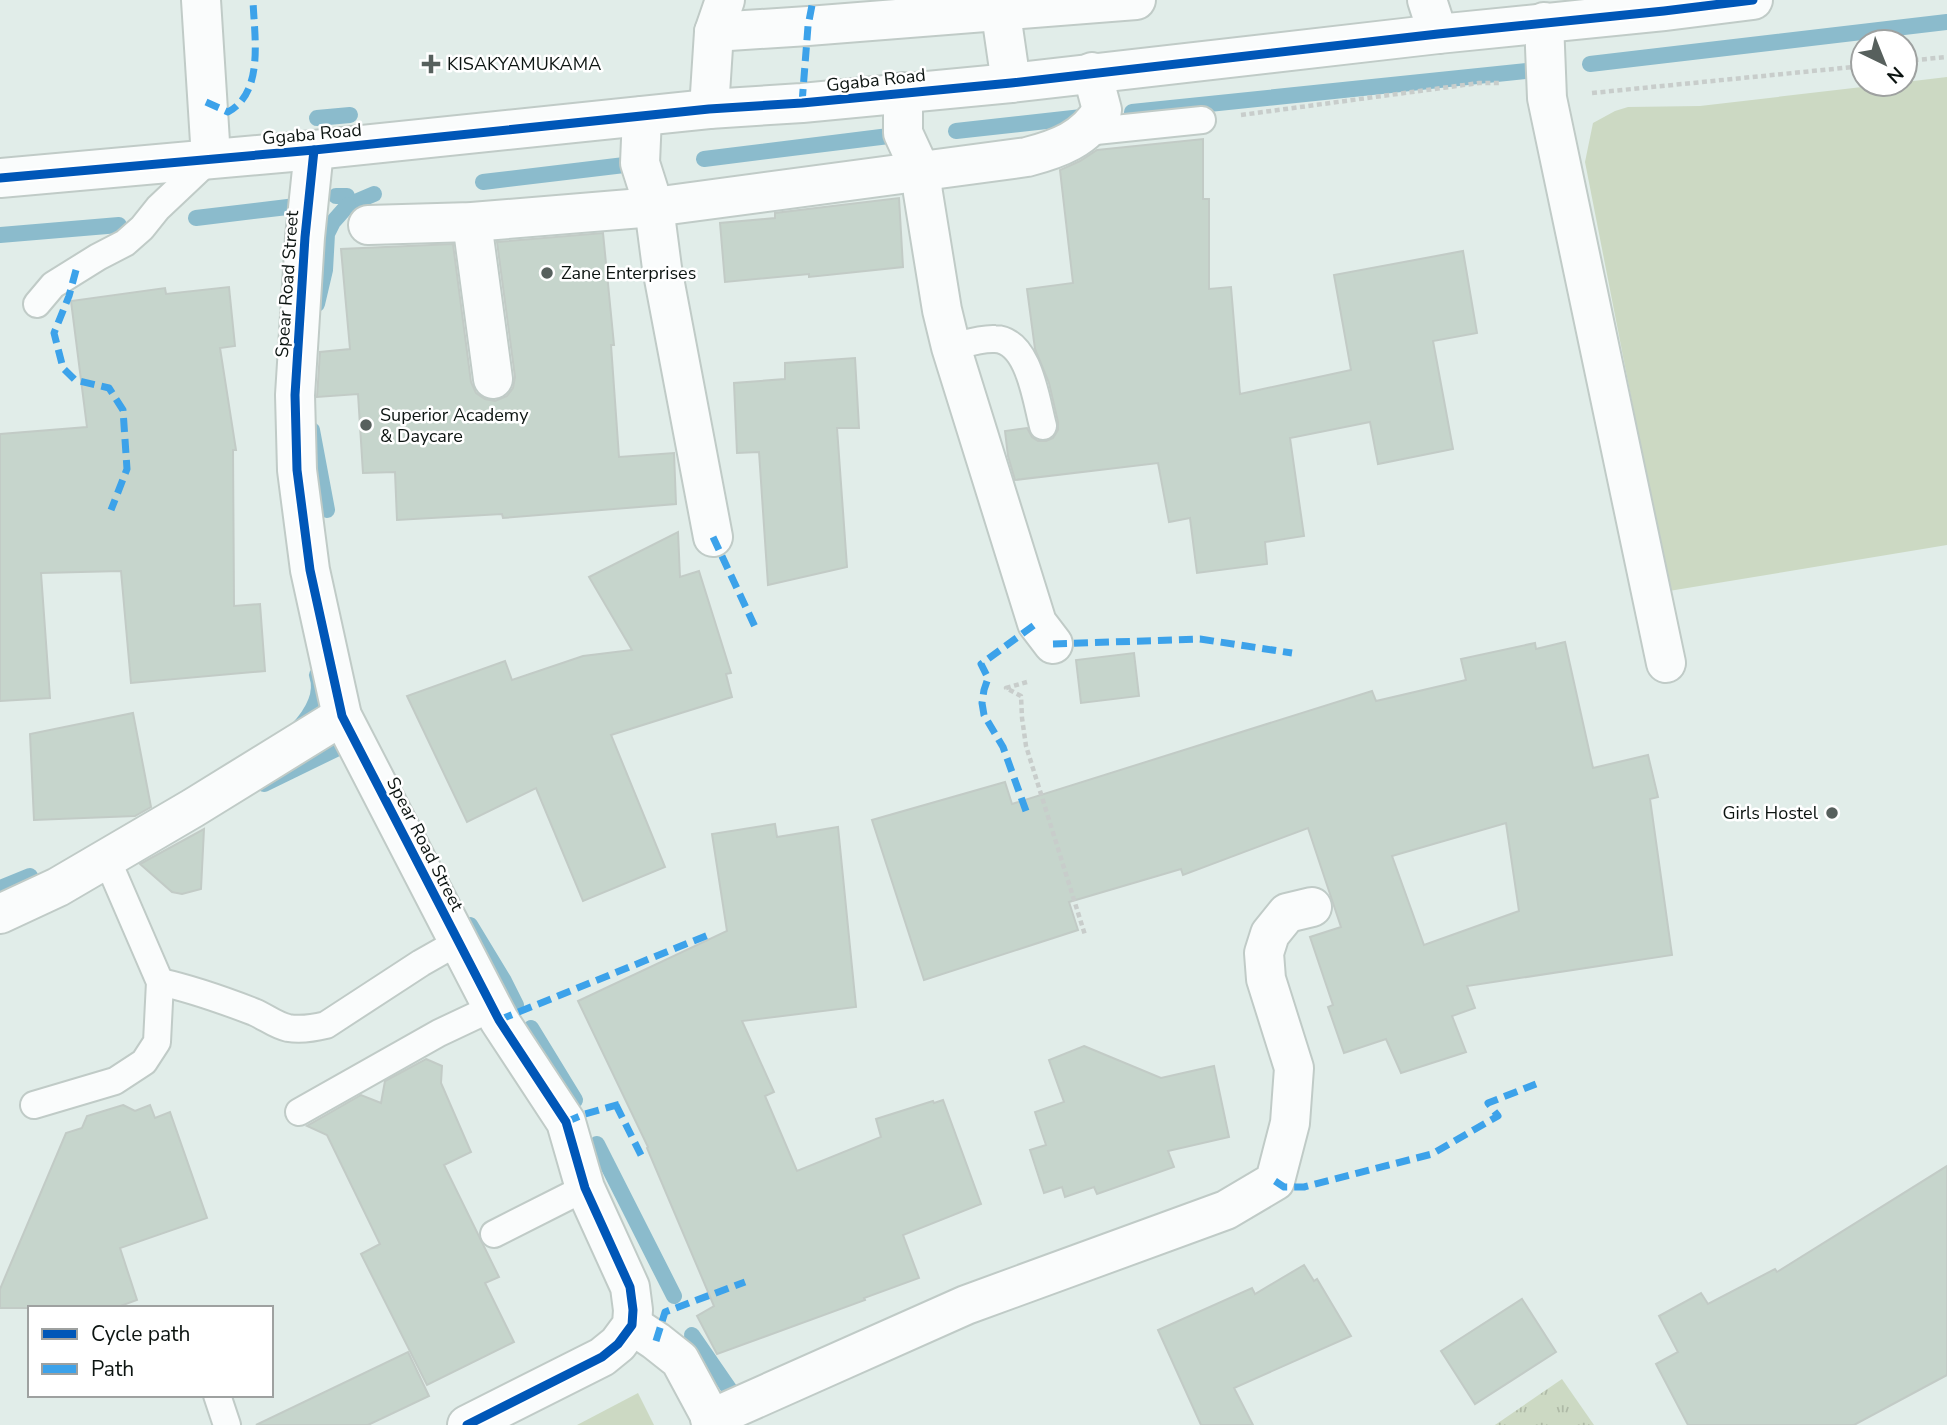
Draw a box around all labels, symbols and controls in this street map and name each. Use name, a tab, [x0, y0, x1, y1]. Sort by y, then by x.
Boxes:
north arrow	[1849, 28, 1919, 98]
place label: KISAKYAMUKAMA	[447, 52, 601, 76]
marker: KISAKYAMUKAMA	[421, 54, 441, 74]
text: N	[1881, 60, 1909, 89]
street label: Ggaba Road	[825, 63, 927, 97]
street label: Ggaba Road	[261, 118, 363, 150]
street label: Spear Road Street	[270, 209, 304, 358]
place label: Zane Enterprises	[561, 261, 696, 285]
marker: Zane Enterprises	[539, 265, 555, 281]
place label: Superior Academy & Daycare	[380, 403, 529, 448]
marker: Superior Academy & Daycare	[358, 417, 374, 433]
street label: Spear Road Street	[381, 773, 469, 916]
place label: Girls Hostel	[1722, 801, 1819, 825]
marker: Girls Hostel	[1824, 805, 1840, 821]
legend	[28, 1306, 273, 1397]
text: Cycle path	[91, 1320, 190, 1348]
text: Path	[91, 1355, 134, 1383]

